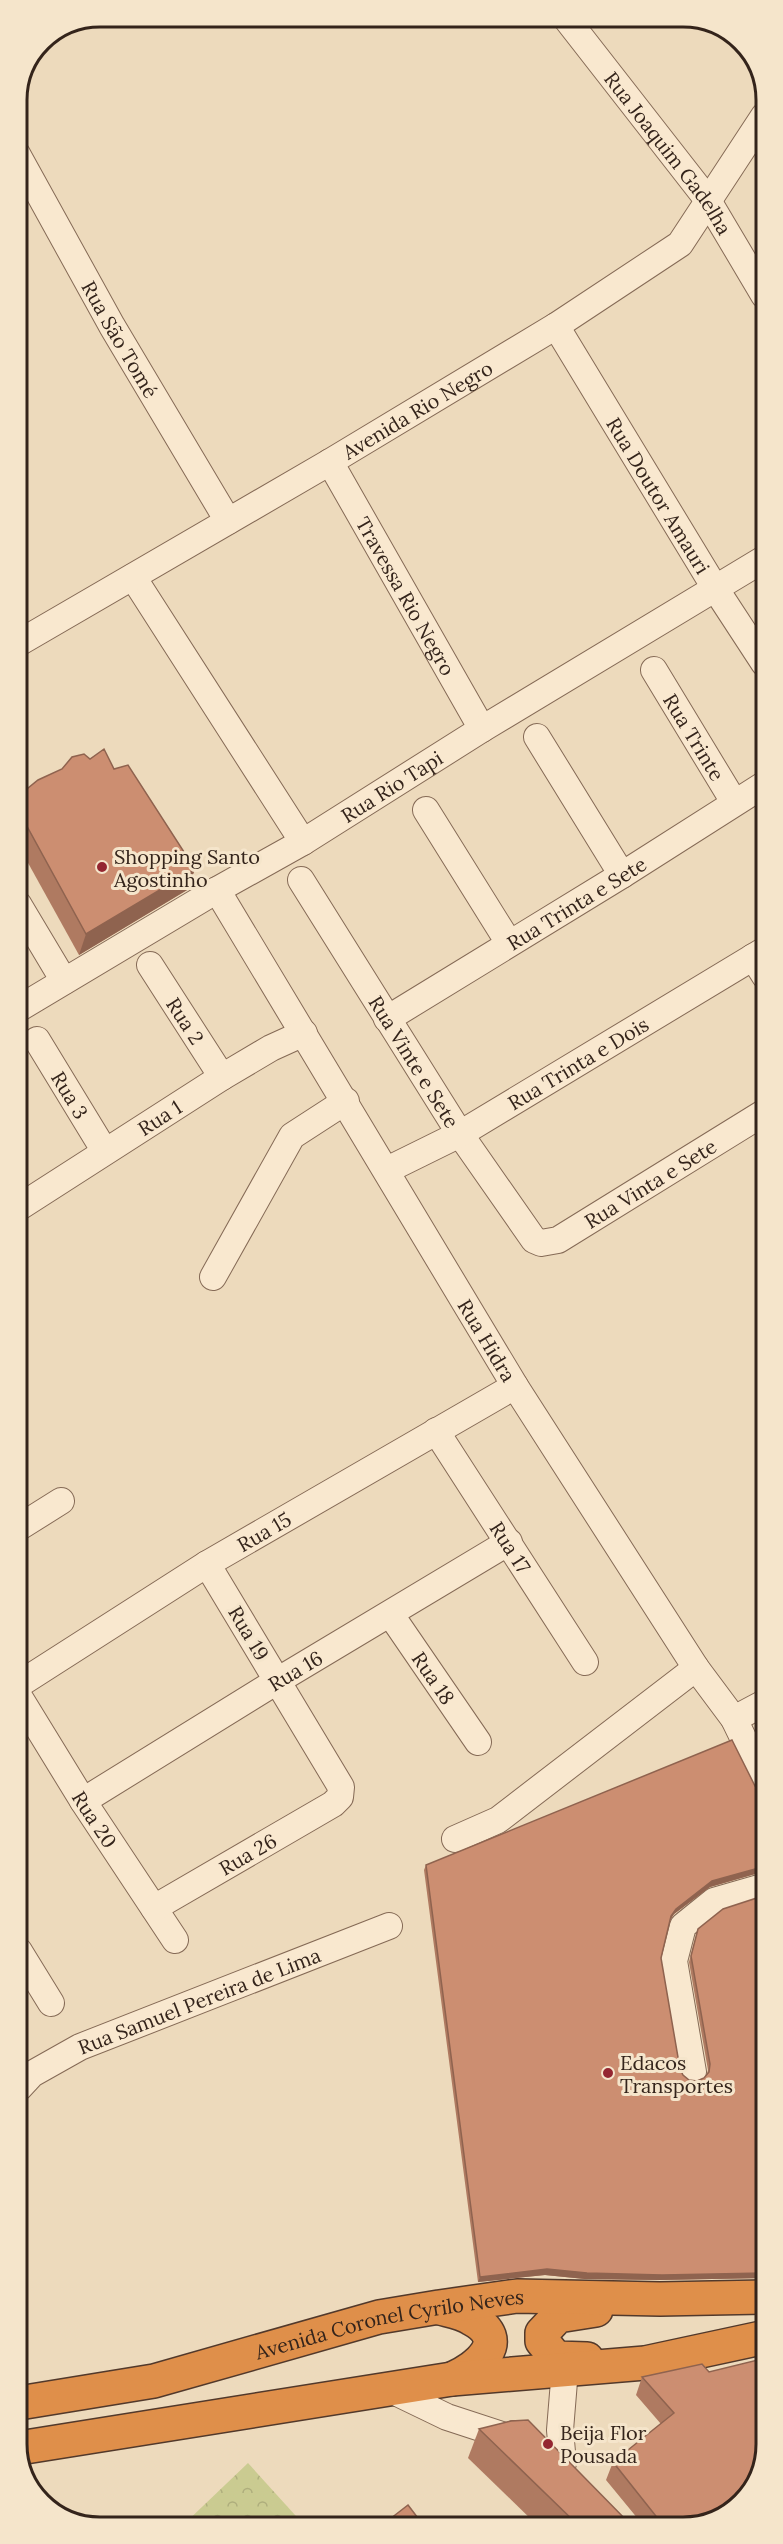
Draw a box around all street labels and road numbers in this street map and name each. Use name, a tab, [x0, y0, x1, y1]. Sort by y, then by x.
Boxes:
street label: Rua Joaquim Gadelha	[600, 66, 738, 239]
street label: Rua São Tomé	[77, 276, 164, 402]
street label: Avenida Rio Negro	[337, 355, 497, 465]
street label: Rua Doutor Amauri	[602, 412, 716, 578]
street label: Travessa Rio Negro	[351, 512, 461, 680]
street label: Rua Trinte	[658, 689, 730, 785]
street label: Rua Rio Tapi	[336, 745, 447, 828]
street label: Rua Trinta e Sete	[502, 850, 651, 955]
street label: Rua Vinte e Sete	[364, 991, 465, 1132]
street label: Rua 2	[161, 992, 210, 1049]
street label: Rua Trinta e Dois	[503, 1011, 653, 1115]
street label: Rua 3	[46, 1066, 94, 1123]
street label: Rua 1	[133, 1094, 186, 1141]
street label: Rua Vinta e Sete	[579, 1133, 721, 1233]
street label: Rua Hidra	[453, 1294, 522, 1386]
street label: Rua 15	[232, 1506, 295, 1557]
street label: Rua 17	[485, 1516, 537, 1578]
street label: Rua 19	[223, 1601, 275, 1665]
street label: Rua 16	[263, 1644, 327, 1696]
street label: Rua 18	[407, 1646, 461, 1709]
street label: Rua 20	[67, 1786, 123, 1852]
street label: Rua 26	[214, 1827, 281, 1880]
street label: Rua Samuel Pereira de Lima	[74, 1942, 324, 2059]
street label: Avenida Coronel Cyrilo Neves	[251, 2283, 525, 2364]

